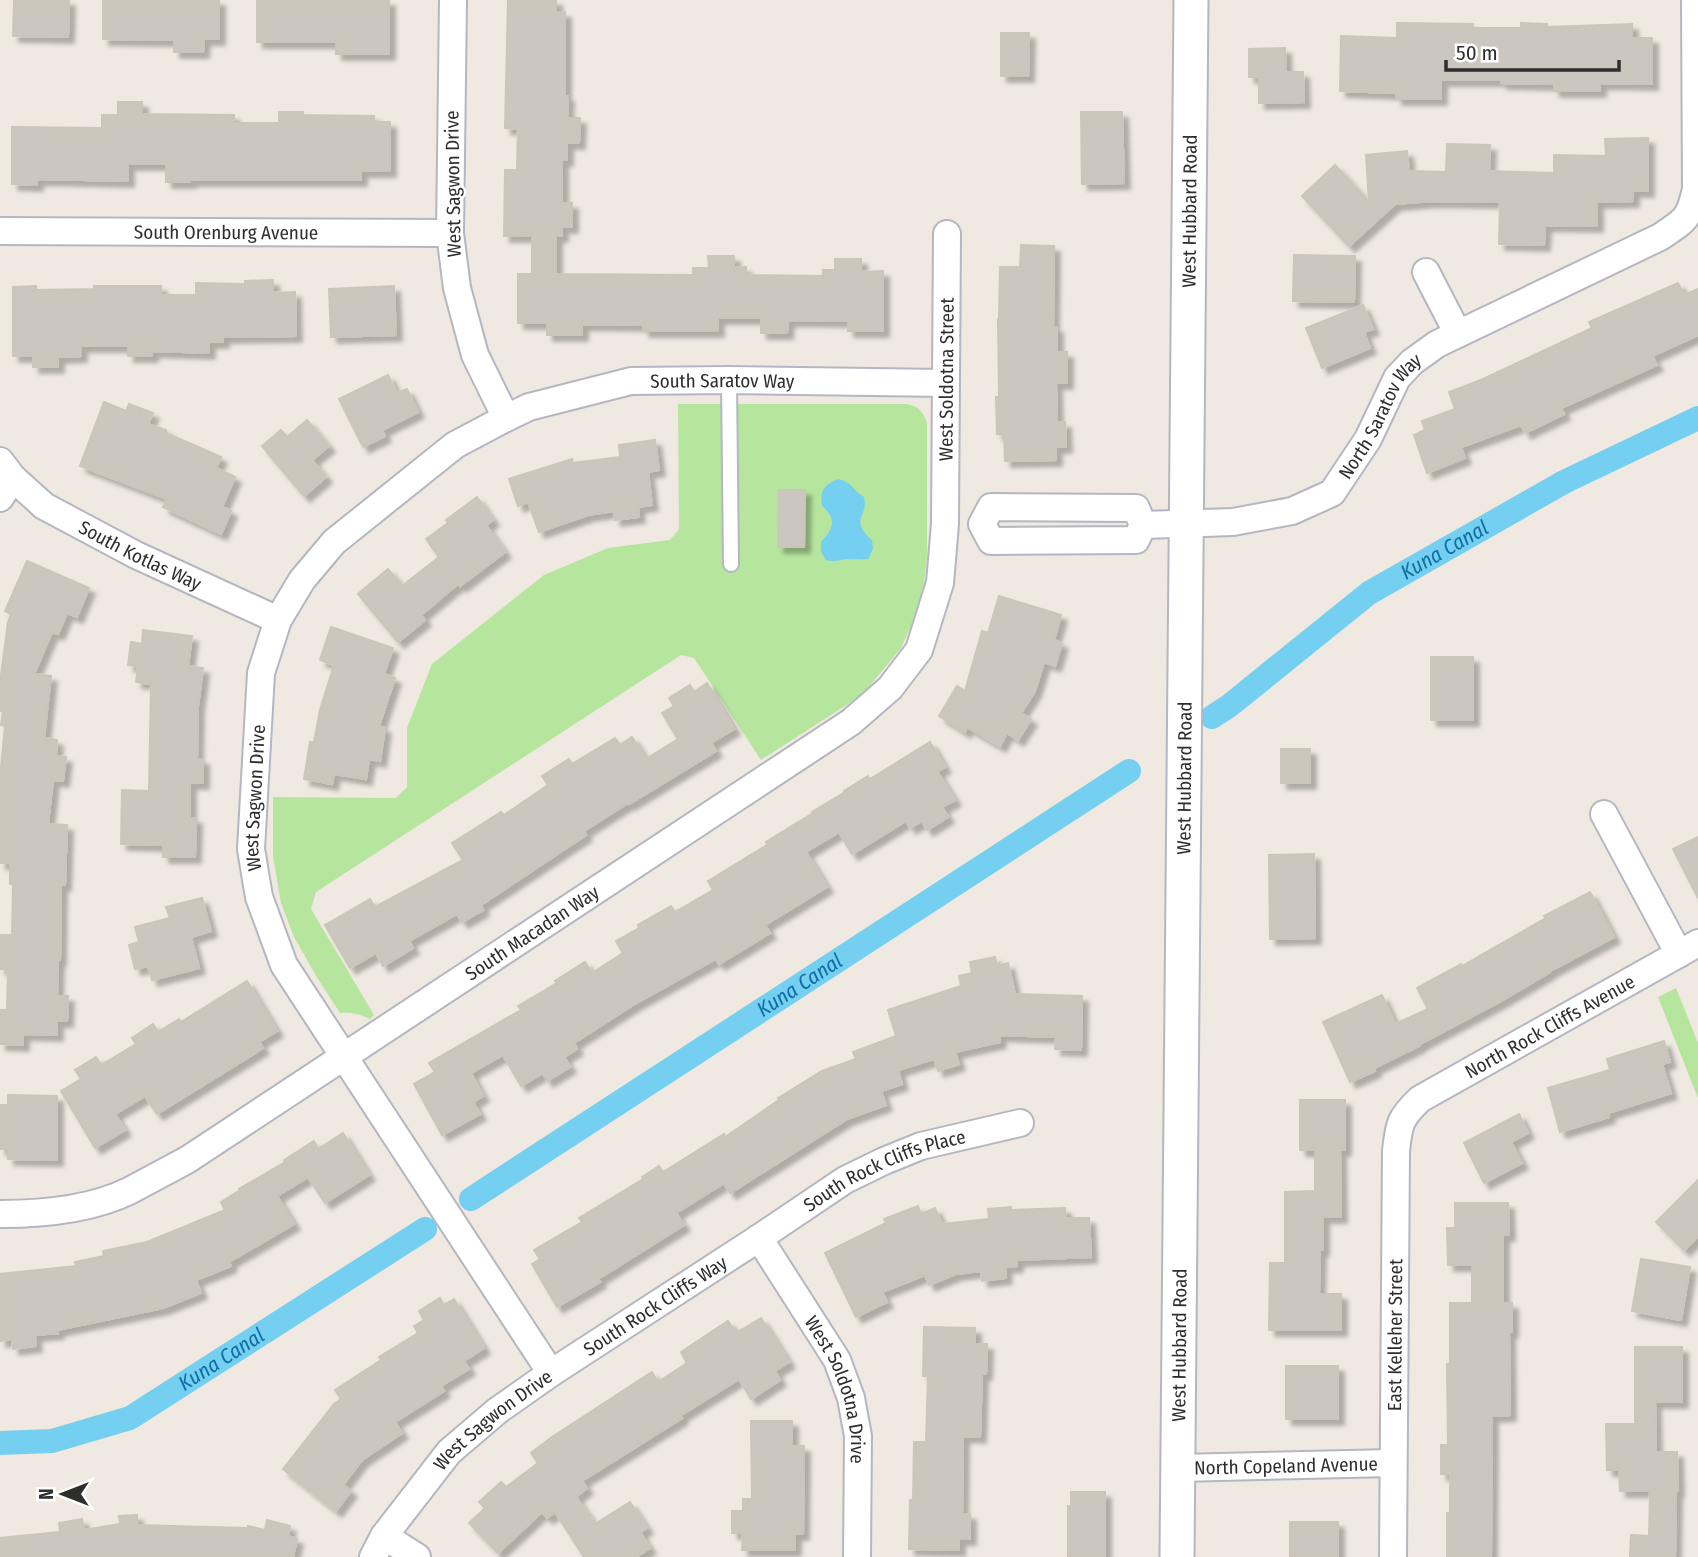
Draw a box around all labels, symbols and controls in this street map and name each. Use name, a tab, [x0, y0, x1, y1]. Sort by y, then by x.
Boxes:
scale bar	[1446, 28, 1619, 72]
text: 50 m	[1456, 40, 1498, 66]
street label: West Sagwon Drive	[440, 110, 466, 258]
street label: West Hubbard Road	[1177, 134, 1201, 288]
street label: South Orenburg Avenue	[134, 220, 318, 244]
street label: West Soldotna Street	[934, 297, 958, 461]
street label: North Saratov Way	[1333, 348, 1426, 483]
street label: South Saratov Way	[650, 368, 795, 392]
street label: South Kotlas Way	[75, 515, 206, 595]
water label: Kuna Canal	[1396, 515, 1493, 585]
street label: West Hubbard Road	[1172, 701, 1196, 855]
street label: West Sagwon Drive	[239, 724, 270, 873]
street label: South Macadan Way	[461, 880, 603, 985]
water label: Kuna Canal	[752, 948, 847, 1023]
street label: North Rock Cliffs Avenue	[1461, 969, 1639, 1083]
street label: South Rock Cliffs Place	[799, 1125, 968, 1216]
street label: South Rock Cliffs Way	[579, 1250, 731, 1360]
street label: East Kelleher Street	[1383, 1258, 1407, 1411]
street label: West Hubbard Road	[1167, 1268, 1191, 1422]
street label: West Soldotna Drive	[800, 1311, 870, 1464]
water label: Kuna Canal	[174, 1322, 269, 1397]
street label: West Sagwon Drive	[428, 1365, 556, 1474]
street label: North Copeland Avenue	[1194, 1452, 1378, 1479]
north arrow	[28, 1459, 98, 1529]
text: N	[35, 1488, 58, 1500]

